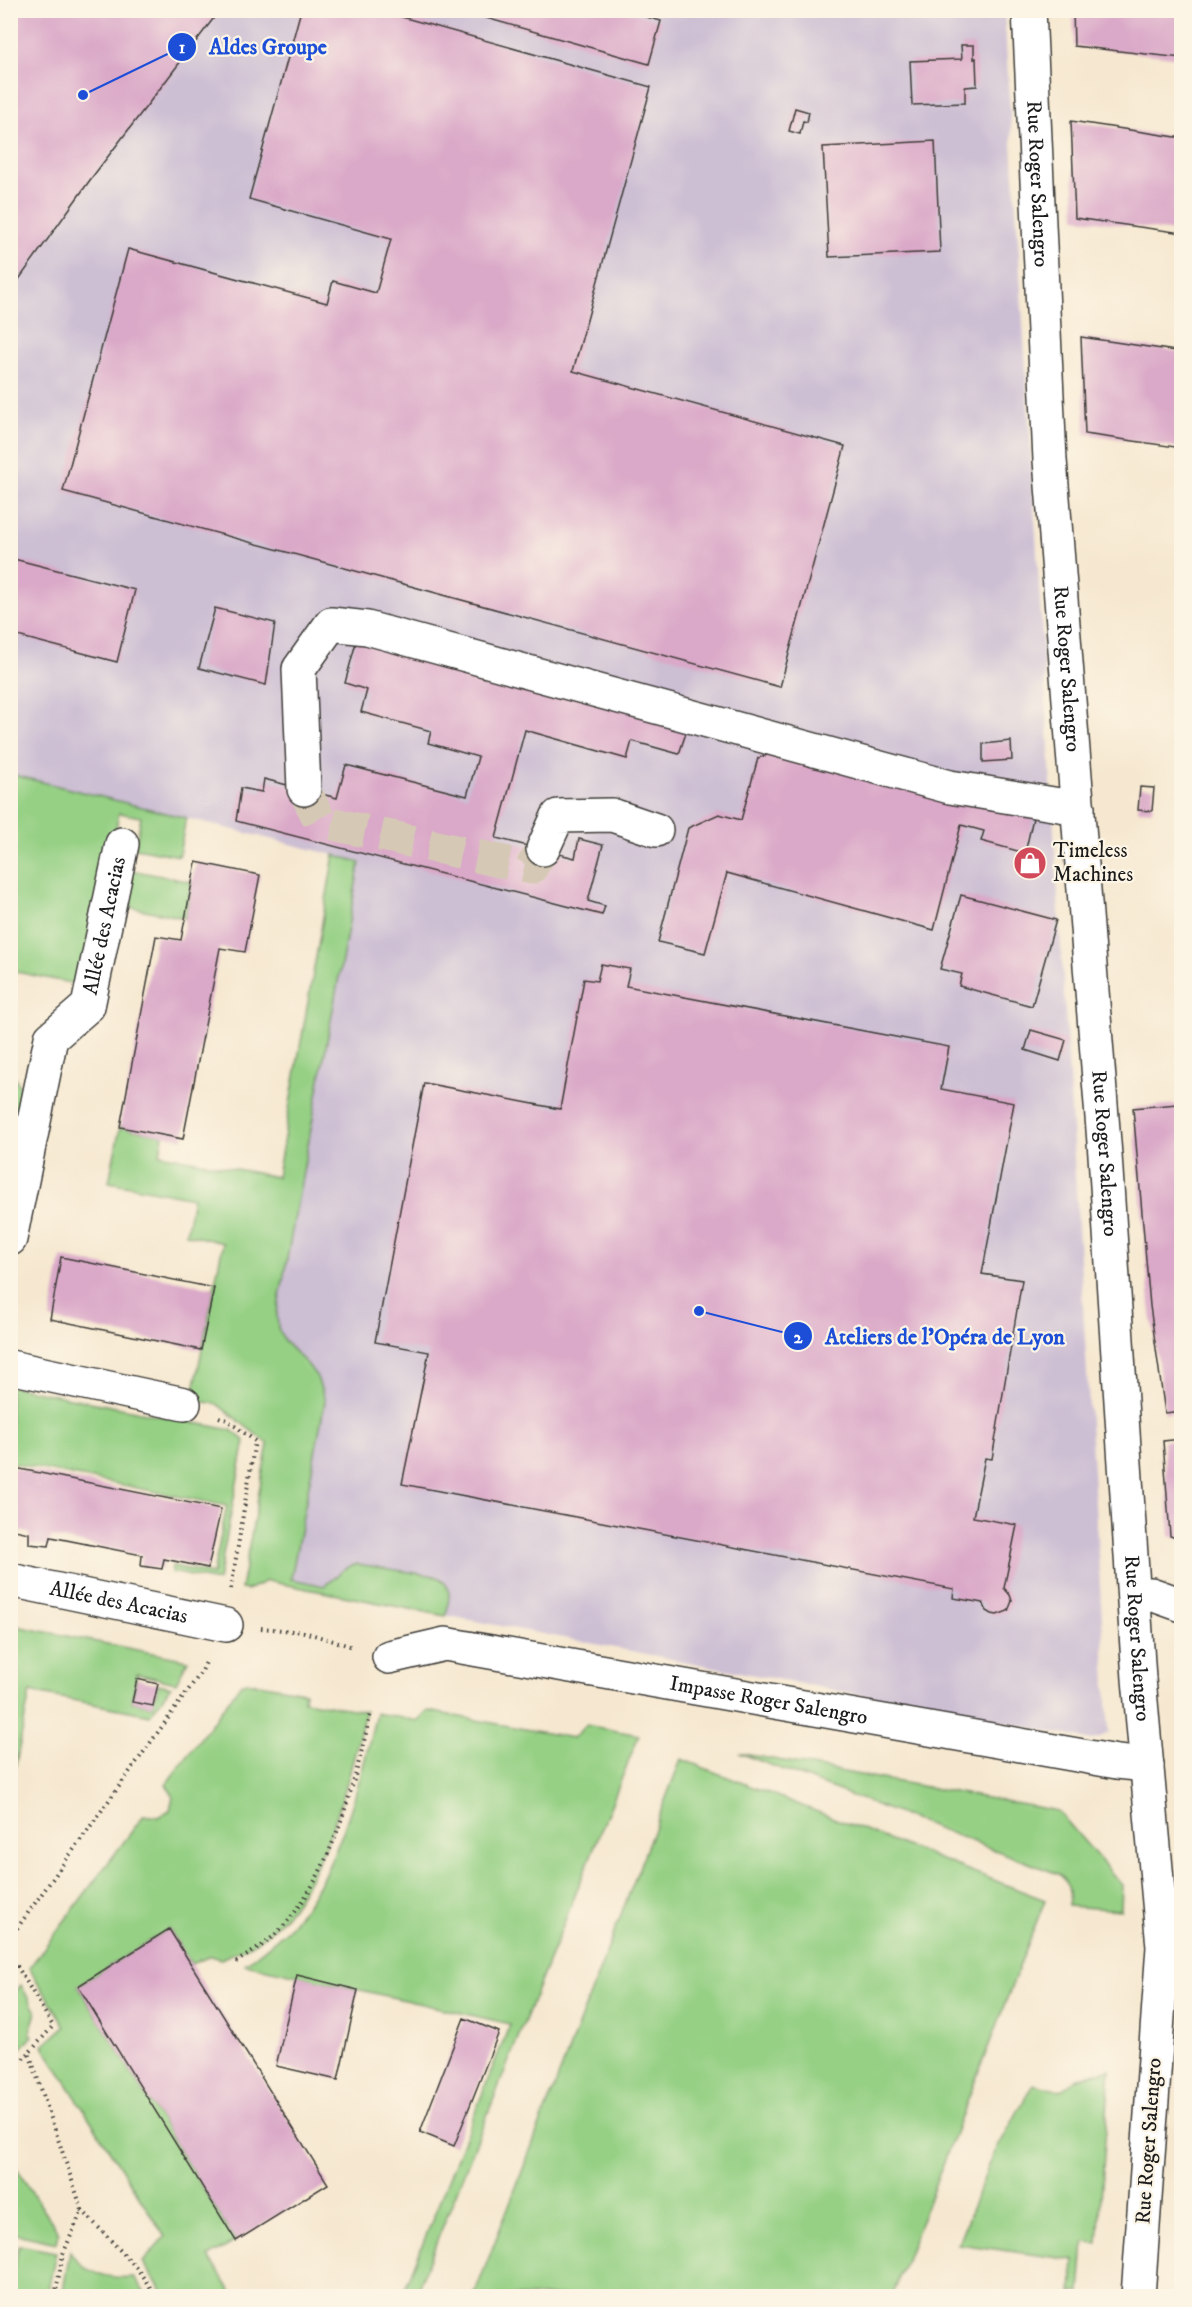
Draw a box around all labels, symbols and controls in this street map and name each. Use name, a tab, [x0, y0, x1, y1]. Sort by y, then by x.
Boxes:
callout: Aldes Groupe	[167, 27, 339, 67]
text: Aldes Groupe	[208, 34, 327, 61]
text: 1	[179, 37, 186, 59]
street label: Rue Roger Salengro	[1020, 100, 1054, 268]
street label: Rue Roger Salengro	[1047, 585, 1086, 753]
place label: Timeless Machines	[1053, 838, 1133, 888]
shop icon: Timeless Machines	[1012, 845, 1048, 881]
street label: Allée des Acacias	[78, 854, 132, 997]
street label: Rue Roger Salengro	[1085, 1069, 1123, 1237]
callout: Ateliers de l'Opéra de Lyon	[783, 1316, 1077, 1356]
text: Ateliers de l'Opéra de Lyon	[824, 1324, 1065, 1351]
text: 2	[794, 1327, 804, 1349]
street label: Rue Roger Salengro	[1118, 1554, 1156, 1723]
street label: Allée des Acacias	[47, 1576, 190, 1630]
street label: Impasse Roger Salengro	[667, 1671, 870, 1731]
street label: Rue Roger Salengro	[1130, 2057, 1168, 2225]

